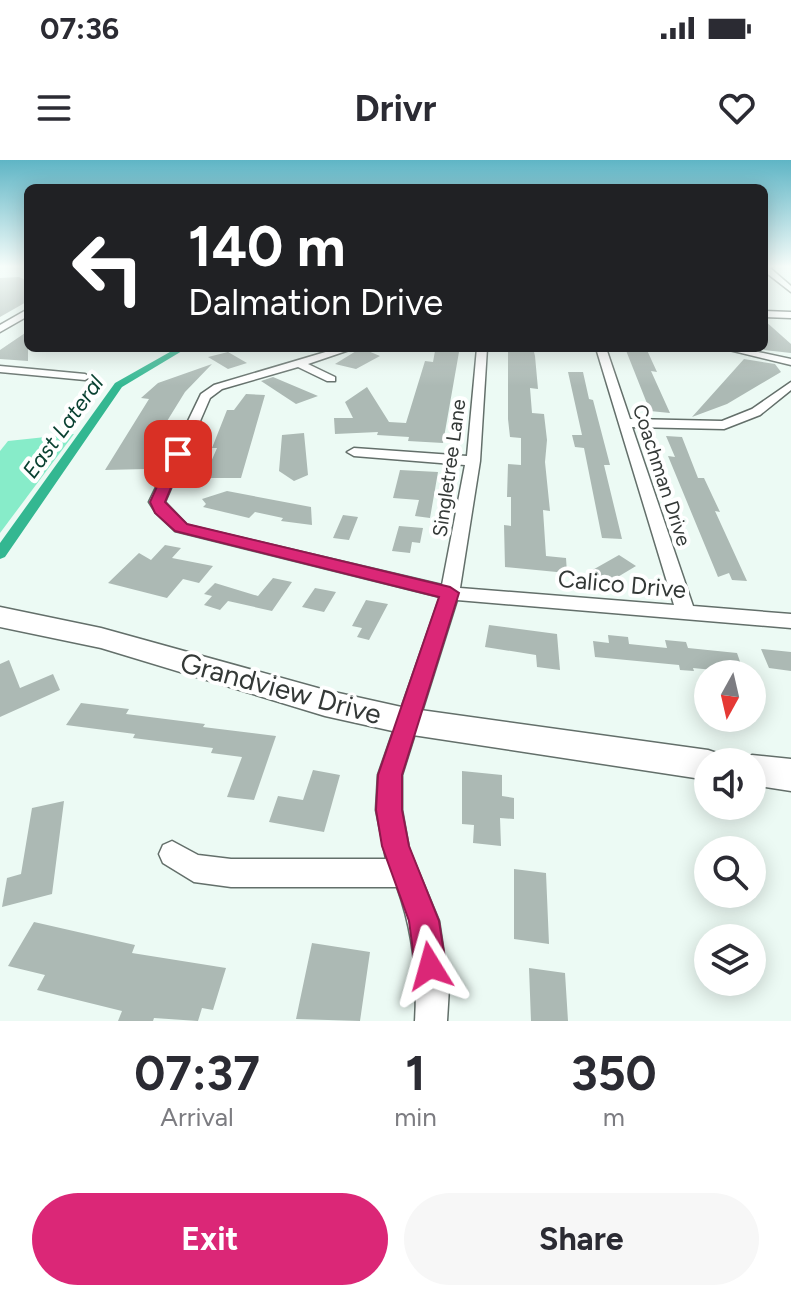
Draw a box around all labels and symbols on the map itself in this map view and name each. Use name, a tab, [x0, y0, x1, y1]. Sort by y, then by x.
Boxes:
water label: East Lateral	[17, 370, 109, 484]
street label: Singletree Lane	[427, 397, 471, 538]
street label: Coachman Drive	[628, 401, 696, 549]
pin	[144, 420, 212, 488]
street label: Calico Drive	[557, 564, 687, 604]
street label: Grandview Drive	[177, 645, 385, 731]
north arrow	[694, 660, 766, 732]
position arrow	[388, 924, 472, 1008]

